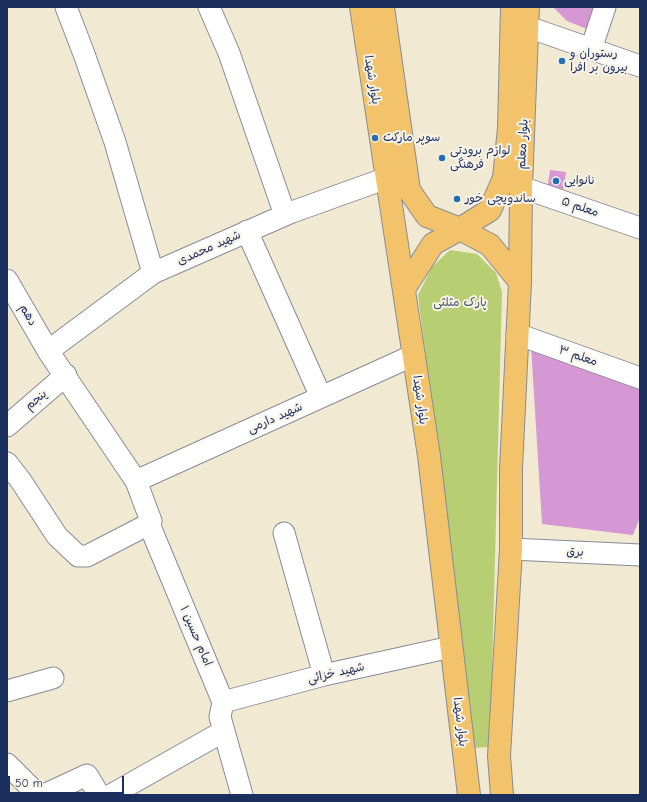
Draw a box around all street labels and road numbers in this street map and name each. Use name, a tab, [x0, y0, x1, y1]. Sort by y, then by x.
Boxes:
street label: بلوار شهدا	[361, 54, 383, 106]
street label: بلوار معلم	[514, 118, 532, 170]
street label: معلم ۵	[559, 194, 601, 220]
street label: شهید محمدی	[175, 228, 243, 268]
street label: دهم	[16, 302, 40, 328]
street label: معلم ۳	[557, 343, 599, 369]
street label: بلوار شهدا	[409, 374, 431, 426]
street label: پنجم	[22, 387, 50, 413]
street label: شهید دارمی	[245, 400, 305, 436]
street label: برق	[566, 544, 584, 560]
street label: امام حسین ۱	[177, 604, 215, 668]
street label: شهید خزائی	[306, 659, 366, 687]
street label: بلوار شهدا	[450, 697, 470, 747]

